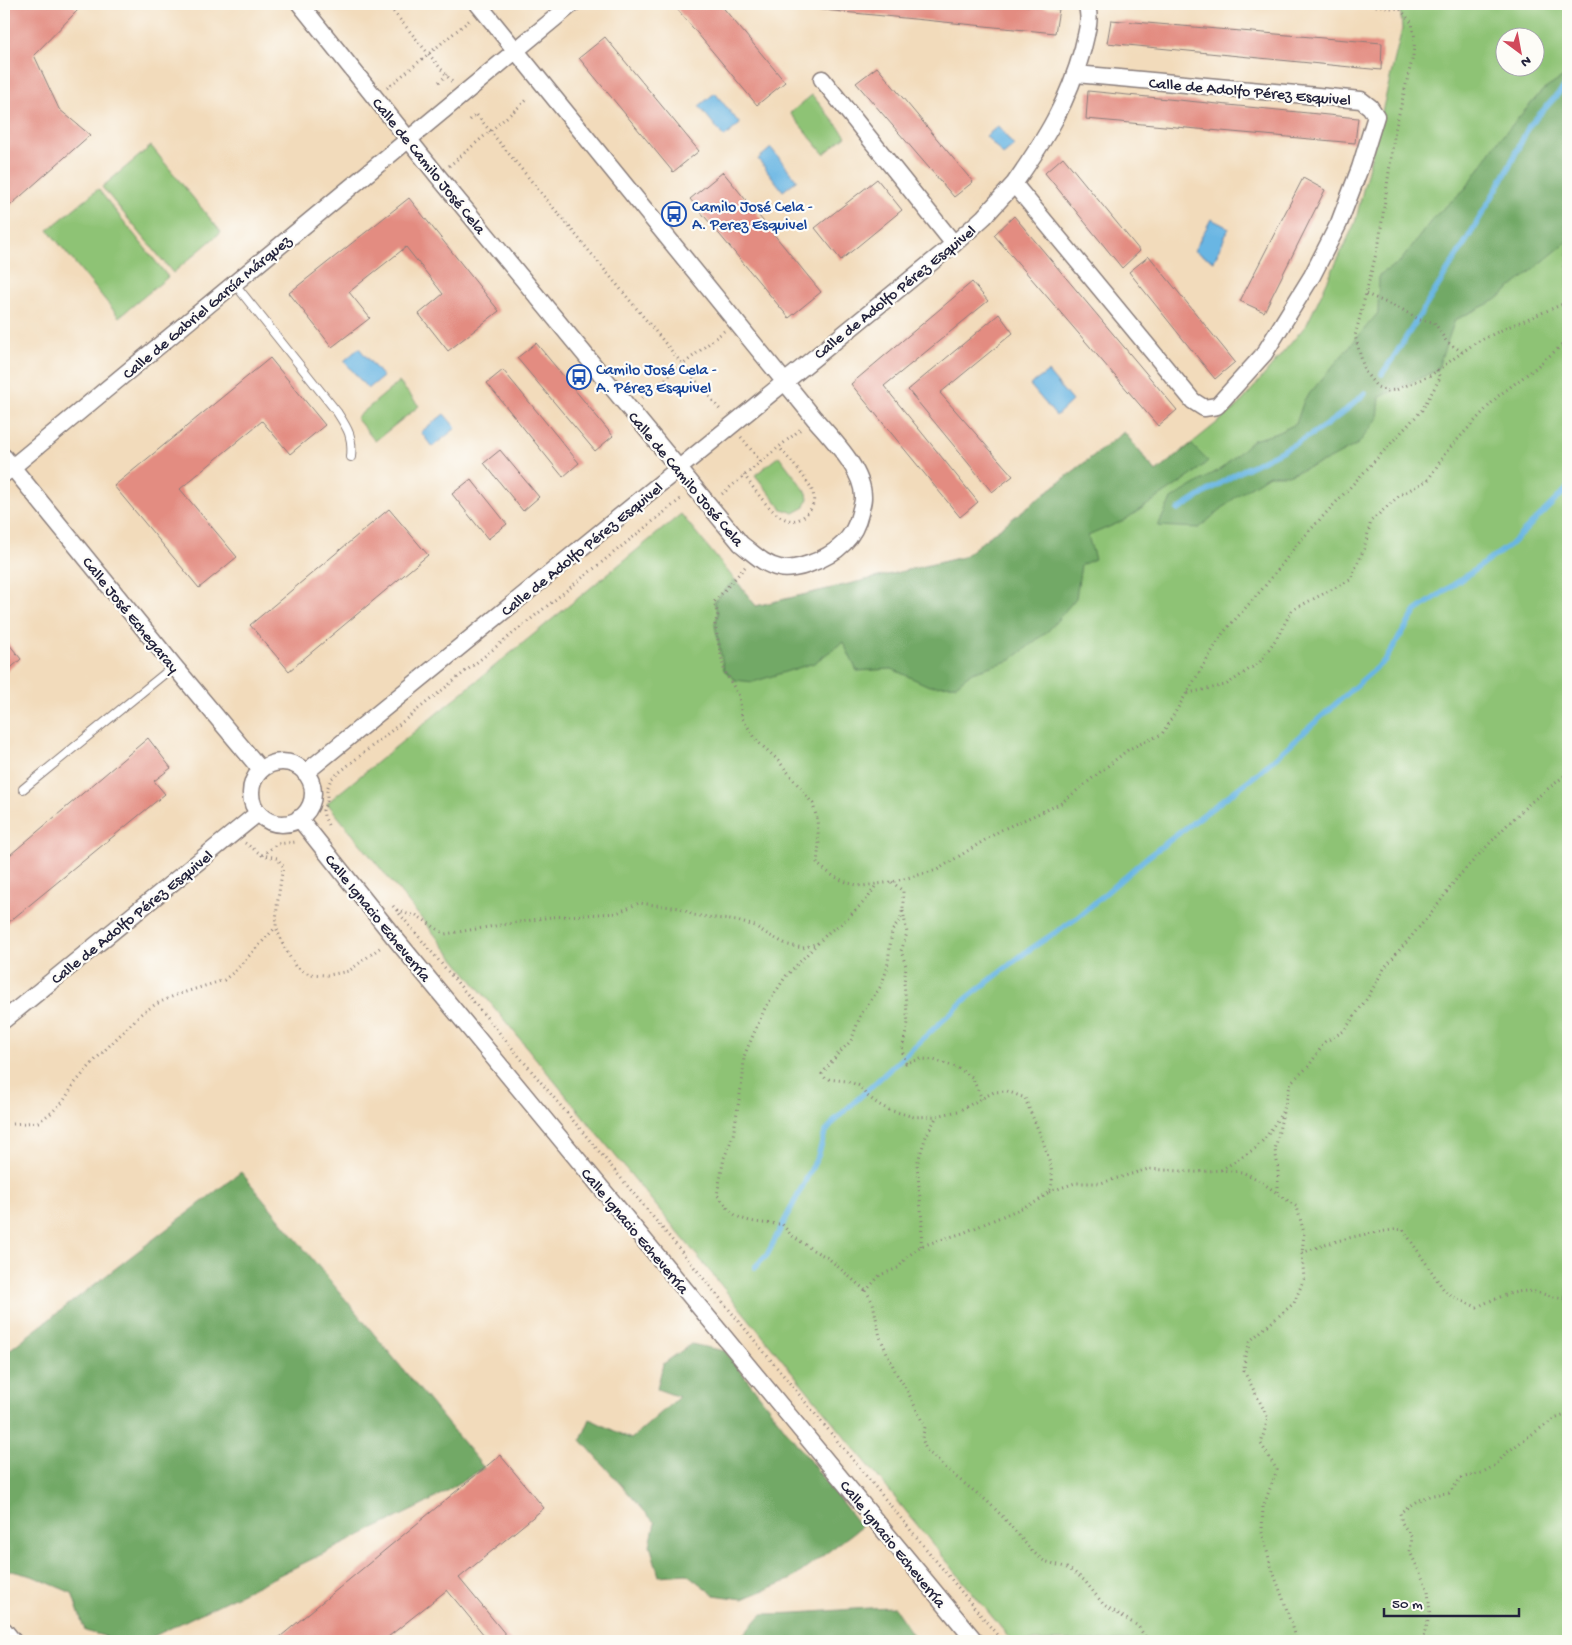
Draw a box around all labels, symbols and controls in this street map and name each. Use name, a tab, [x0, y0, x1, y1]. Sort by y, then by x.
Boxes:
north arrow	[1494, 28, 1544, 78]
text: N	[1517, 51, 1534, 71]
street label: Calle de Adolfo Pérez Esquivel	[1148, 75, 1352, 112]
street label: Calle de Camilo José Cela	[366, 95, 489, 240]
place label: Camilo José Cela - A. Perez Esquivel	[692, 199, 813, 236]
bus stop icon: Camilo José Cela - A. Perez Esquivel	[661, 201, 687, 227]
street label: Calle de Adolfo Pérez Esquivel	[811, 223, 981, 365]
street label: Calle de Gabriel García Márquez	[120, 232, 297, 385]
place label: Camilo José Cela - A. Pérez Esquivel	[596, 362, 717, 399]
bus stop icon: Camilo José Cela - A. Pérez Esquivel	[566, 364, 592, 390]
street label: Calle de Camilo José Cela	[622, 409, 747, 552]
street label: Calle de Adolfo Pérez Esquivel	[498, 480, 668, 622]
street label: Calle José Echegaray	[77, 554, 182, 678]
street label: Calle de Adolfo Pérez Esquivel	[48, 848, 218, 990]
street label: Calle Ignacio Echeverría	[319, 852, 434, 988]
street label: Calle Ignacio Echeverría	[575, 1166, 692, 1300]
street label: Calle Ignacio Echeverría	[834, 1478, 949, 1614]
scale bar	[1384, 1585, 1520, 1617]
text: 50 m	[1392, 1596, 1423, 1614]

